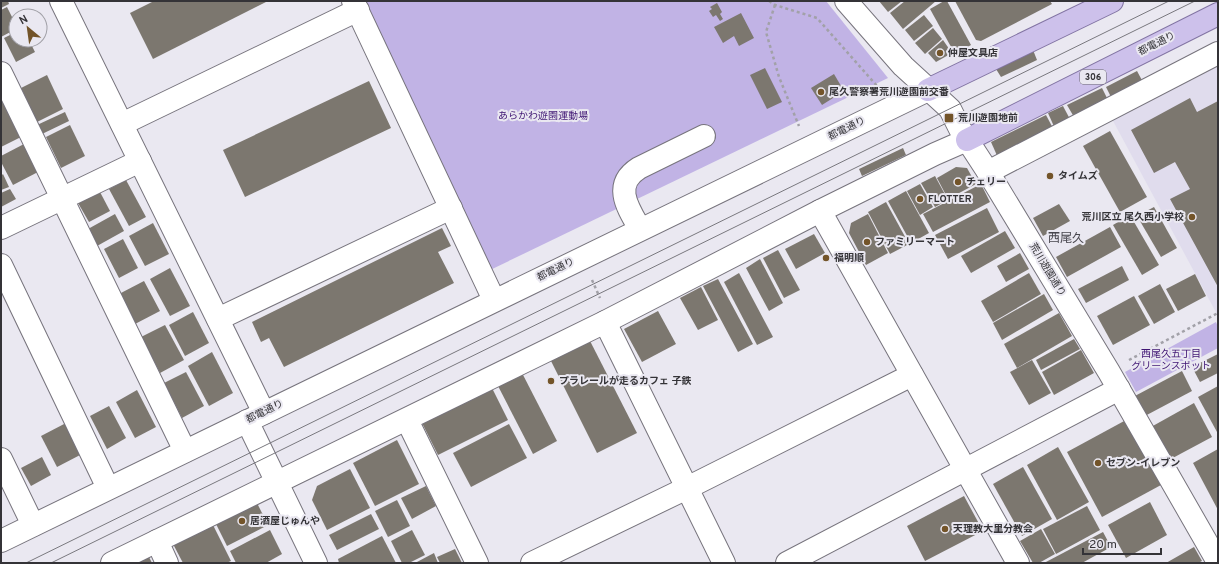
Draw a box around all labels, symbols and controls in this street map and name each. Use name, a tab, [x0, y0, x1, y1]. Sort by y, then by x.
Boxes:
north arrow	[8, 8, 48, 48]
text: N	[17, 12, 30, 28]
street label: 都電通り	[1136, 29, 1178, 59]
place label: 仲屋文具店	[947, 47, 998, 60]
marker: 仲屋文具店	[935, 48, 945, 58]
road number: 306	[1080, 70, 1106, 84]
place label: 尾久警察署荒川遊園前交番	[829, 86, 949, 99]
marker: 尾久警察署荒川遊園前交番	[816, 87, 826, 97]
park label: あらかわ遊園運動場	[498, 110, 588, 123]
marker: 荒川遊園地前	[943, 112, 955, 124]
place label: 荒川遊園地前	[958, 112, 1018, 125]
street label: 都電通り	[826, 114, 868, 144]
place label: タイムズ	[1058, 170, 1098, 183]
marker: タイムズ	[1045, 171, 1055, 181]
place label: チェリー	[966, 176, 1006, 189]
marker: チェリー	[953, 177, 963, 187]
place label: FLOTTER	[928, 193, 972, 206]
marker: FLOTTER	[915, 194, 925, 204]
place label: 荒川区立 尾久西小学校	[1082, 211, 1184, 224]
marker: 荒川区立 尾久西小学校	[1187, 212, 1197, 222]
district label: 西尾久	[1048, 231, 1084, 247]
place label: ファミリーマート	[875, 236, 955, 249]
marker: ファミリーマート	[862, 237, 872, 247]
street label: 荒川遊園通り	[1026, 241, 1068, 299]
place label: 福明順	[834, 252, 864, 265]
marker: 福明順	[821, 253, 831, 263]
street label: 都電通り	[535, 255, 577, 285]
park label: 西尾久五丁目 グリーンスポット	[1131, 348, 1211, 373]
place label: プラレールが走るカフェ 子鉄	[559, 375, 692, 388]
marker: プラレールが走るカフェ 子鉄	[546, 376, 556, 386]
street label: 都電通り	[244, 397, 286, 427]
place label: セブン-イレブン	[1106, 457, 1180, 470]
marker: セブン-イレブン	[1093, 458, 1103, 468]
place label: 居酒屋じゅんや	[250, 515, 320, 528]
marker: 居酒屋じゅんや	[237, 516, 247, 526]
place label: 天理教大里分教会	[953, 523, 1033, 536]
marker: 天理教大里分教会	[940, 524, 950, 534]
scale bar	[1083, 530, 1161, 556]
text: 20 m	[1089, 537, 1117, 553]

